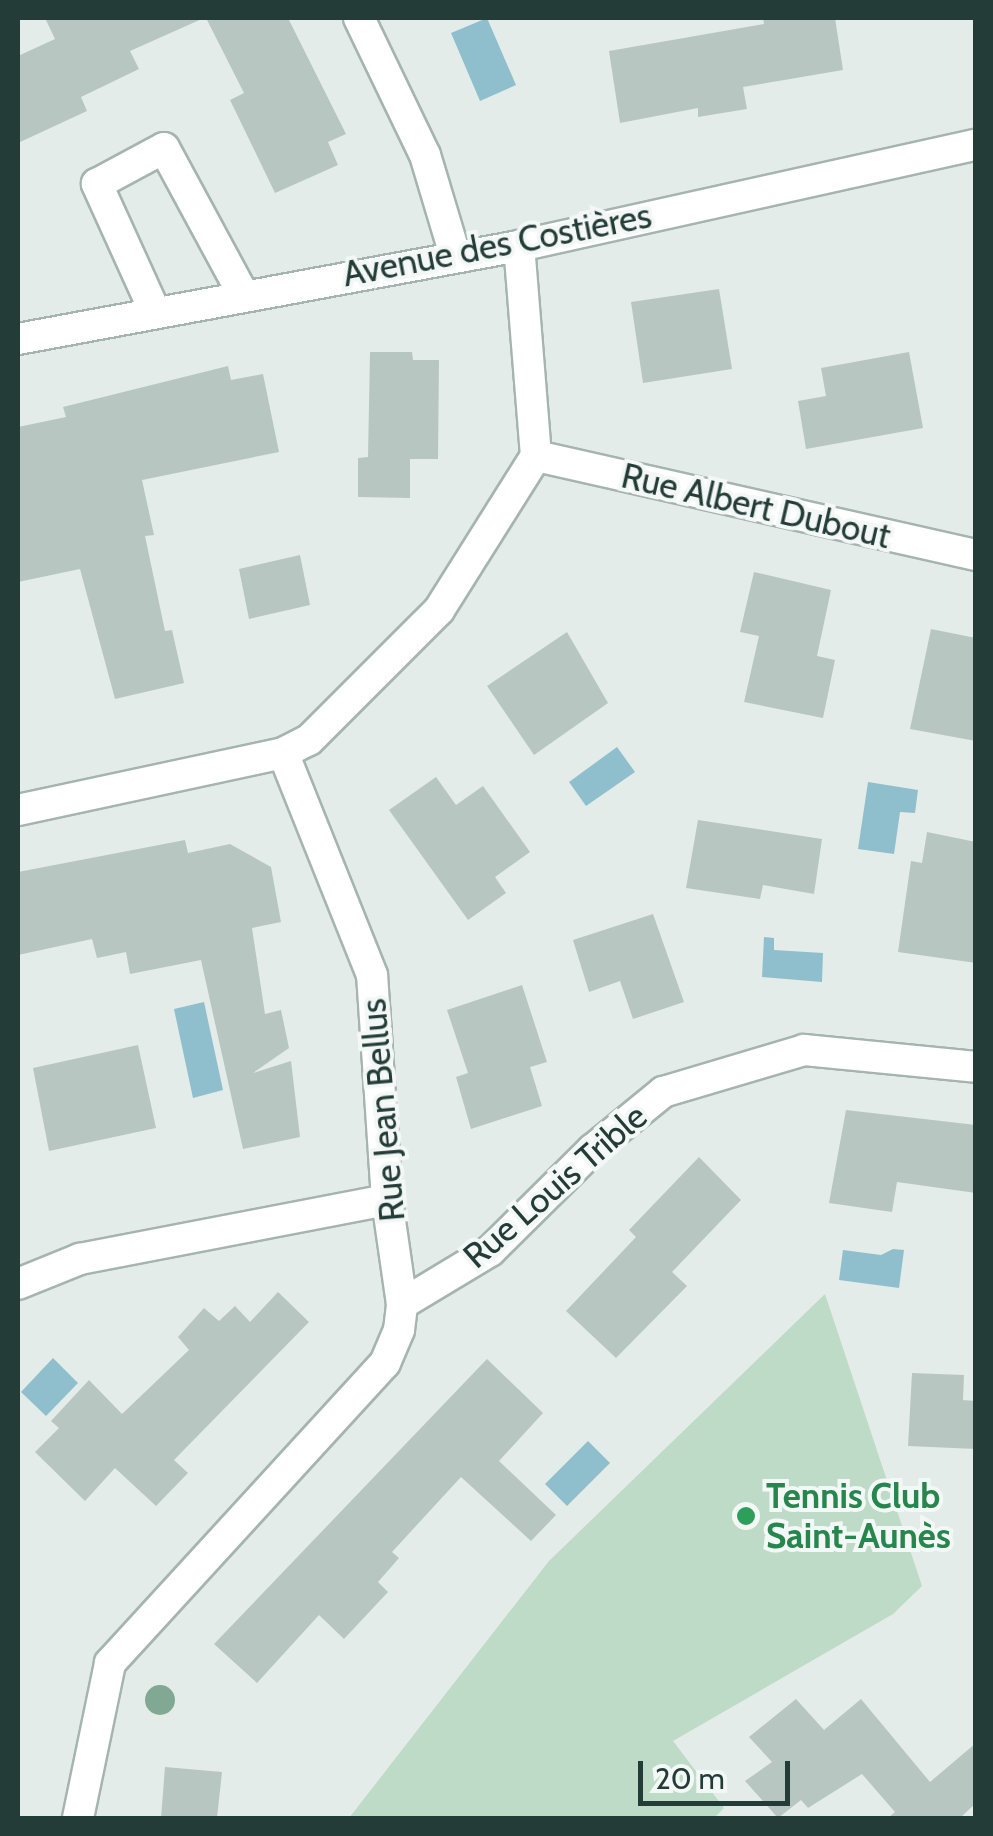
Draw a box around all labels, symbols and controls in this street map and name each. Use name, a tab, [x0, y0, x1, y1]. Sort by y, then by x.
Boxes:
street label: Avenue des Costières	[339, 194, 655, 296]
street label: Rue Albert Dubout	[617, 455, 895, 557]
street label: Rue Jean Bellus	[352, 997, 414, 1223]
street label: Rue Louis Trible	[455, 1095, 655, 1277]
place label: Tennis Club Saint-Aunès	[766, 1475, 951, 1557]
marker: Tennis Club Saint-Aunès	[735, 1505, 757, 1527]
scale bar	[643, 1741, 796, 1803]
text: 20 m	[655, 1760, 725, 1797]

